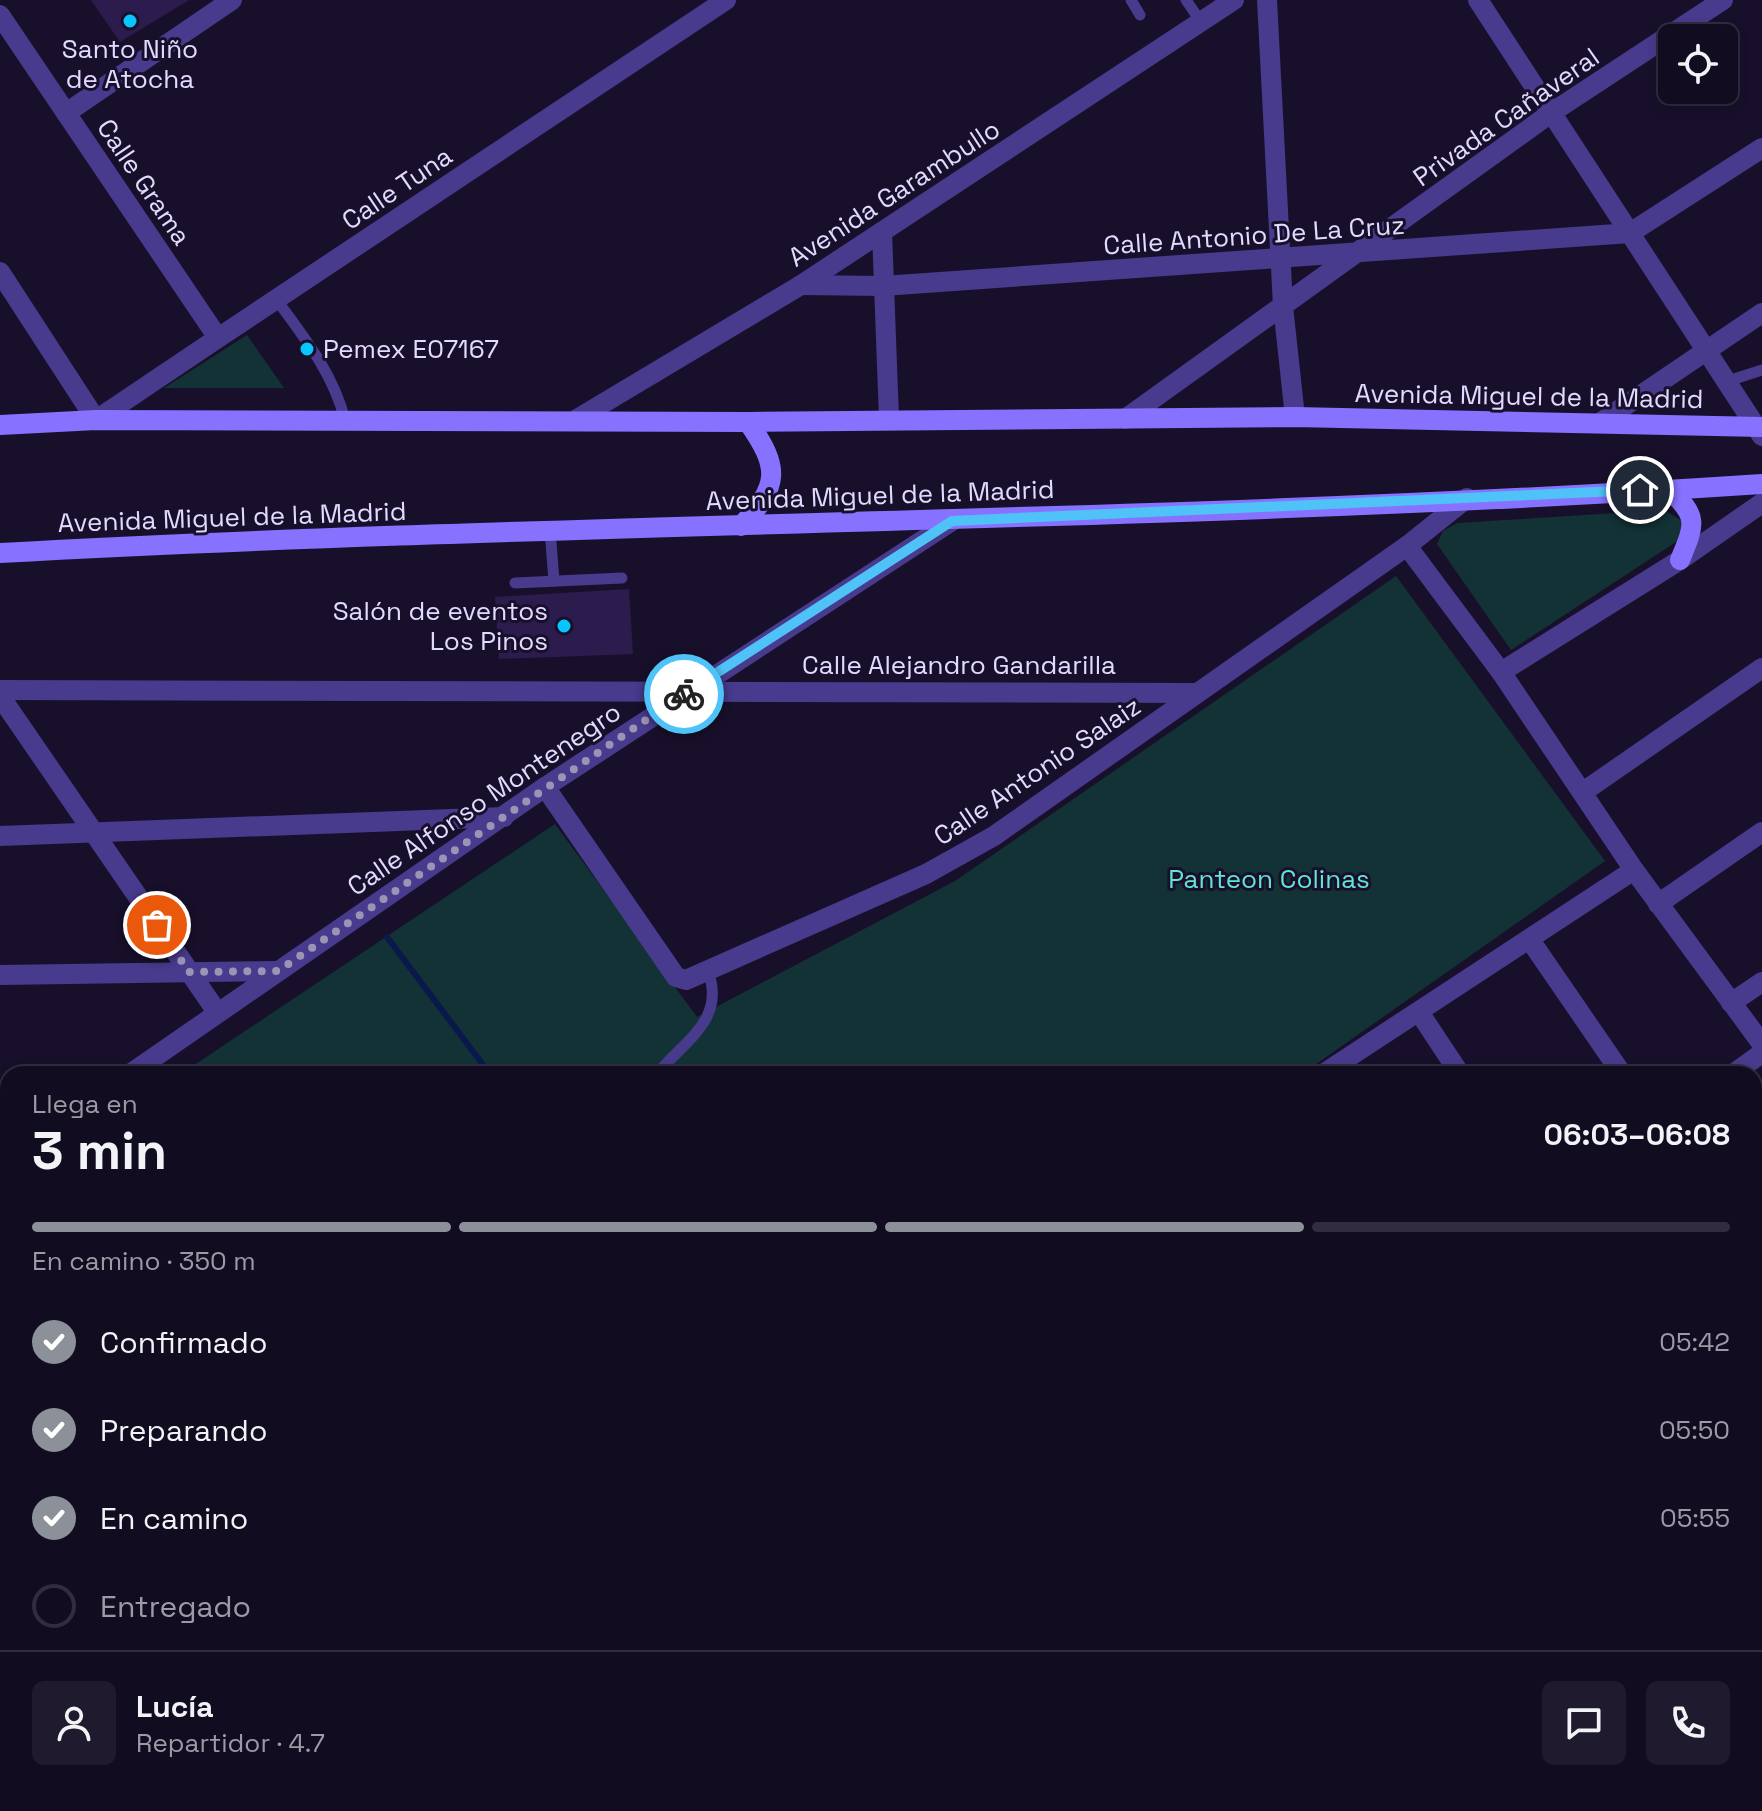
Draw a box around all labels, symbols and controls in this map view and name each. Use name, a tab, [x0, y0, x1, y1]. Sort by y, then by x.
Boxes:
marker: Santo Niño de Atocha	[121, 12, 139, 30]
map controls	[1658, 24, 1738, 104]
button: locate	[1658, 24, 1738, 104]
place label: Santo Niño de Atocha	[62, 32, 198, 96]
street label: Privada Cañaveral	[1406, 40, 1606, 194]
street label: Calle Grama	[89, 112, 199, 252]
street label: Avenida Garambullo	[782, 112, 1006, 274]
street label: Calle Tuna	[335, 139, 459, 237]
street label: Calle Antonio De La Cruz	[1102, 208, 1406, 262]
place label: Pemex E07167	[323, 332, 499, 366]
marker: Pemex E07167	[298, 340, 316, 358]
street label: Avenida Miguel de la Madrid	[1354, 376, 1704, 416]
pin	[1606, 456, 1674, 524]
icon: home	[1618, 468, 1662, 512]
street label: Avenida Miguel de la Madrid	[705, 472, 1055, 518]
street label: Avenida Miguel de la Madrid	[57, 494, 407, 540]
place label: Salón de eventos Los Pinos	[333, 594, 548, 658]
marker: Salón de eventos Los Pinos	[555, 617, 573, 635]
street label: Calle Alejandro Gandarilla	[802, 648, 1116, 682]
courier	[644, 654, 724, 734]
icon: bike	[662, 672, 706, 716]
street label: Calle Antonio Salaiz	[927, 689, 1147, 853]
street label: Calle Alfonso Montenegro	[341, 695, 627, 903]
park label: Panteon Colinas	[1168, 862, 1370, 896]
pin	[123, 891, 191, 959]
icon: bag	[135, 903, 179, 947]
text: Llega en	[32, 1087, 138, 1121]
text: 06:03–06:08	[1544, 1115, 1730, 1154]
text: 3 min	[32, 1118, 167, 1184]
text: En camino · 350 m	[32, 1244, 256, 1278]
icon: check	[32, 1320, 76, 1364]
text: Confirmado	[100, 1323, 267, 1362]
text: 05:42	[1659, 1325, 1730, 1359]
icon: check	[32, 1408, 76, 1452]
text: Preparando	[100, 1411, 267, 1450]
text: 05:50	[1659, 1413, 1730, 1447]
icon: check	[32, 1496, 76, 1540]
text: En camino	[100, 1499, 248, 1538]
text: 05:55	[1660, 1501, 1730, 1535]
text: Entregado	[100, 1587, 251, 1626]
button: person	[32, 1681, 116, 1765]
button: chat	[1542, 1681, 1626, 1765]
button: phone	[1646, 1681, 1730, 1765]
text: Lucía	[136, 1687, 214, 1726]
text: Repartidor · 4.7	[136, 1726, 325, 1760]

